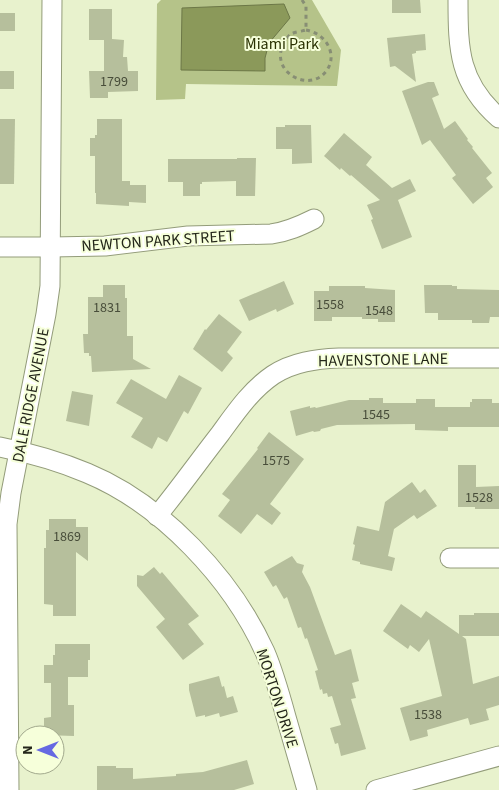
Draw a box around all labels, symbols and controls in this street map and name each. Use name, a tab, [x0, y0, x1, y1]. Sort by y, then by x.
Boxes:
park label: Miami Park	[245, 33, 319, 55]
house number: 1799	[100, 72, 128, 92]
street label: NEWTON PARK STREET	[81, 225, 236, 257]
house number: 1558	[316, 295, 344, 315]
house number: 1831	[93, 298, 121, 318]
house number: 1548	[365, 301, 393, 321]
street label: DALE RIDGE AVENUE	[7, 326, 55, 464]
street label: HAVENSTONE LANE	[318, 348, 448, 372]
house number: 1545	[362, 405, 390, 425]
house number: 1575	[262, 451, 290, 471]
house number: 1528	[465, 488, 493, 508]
house number: 1869	[53, 527, 81, 547]
street label: MORTON DRIVE	[251, 646, 303, 751]
house number: 1538	[414, 705, 442, 725]
north arrow	[15, 725, 65, 775]
text: N	[18, 745, 38, 755]

